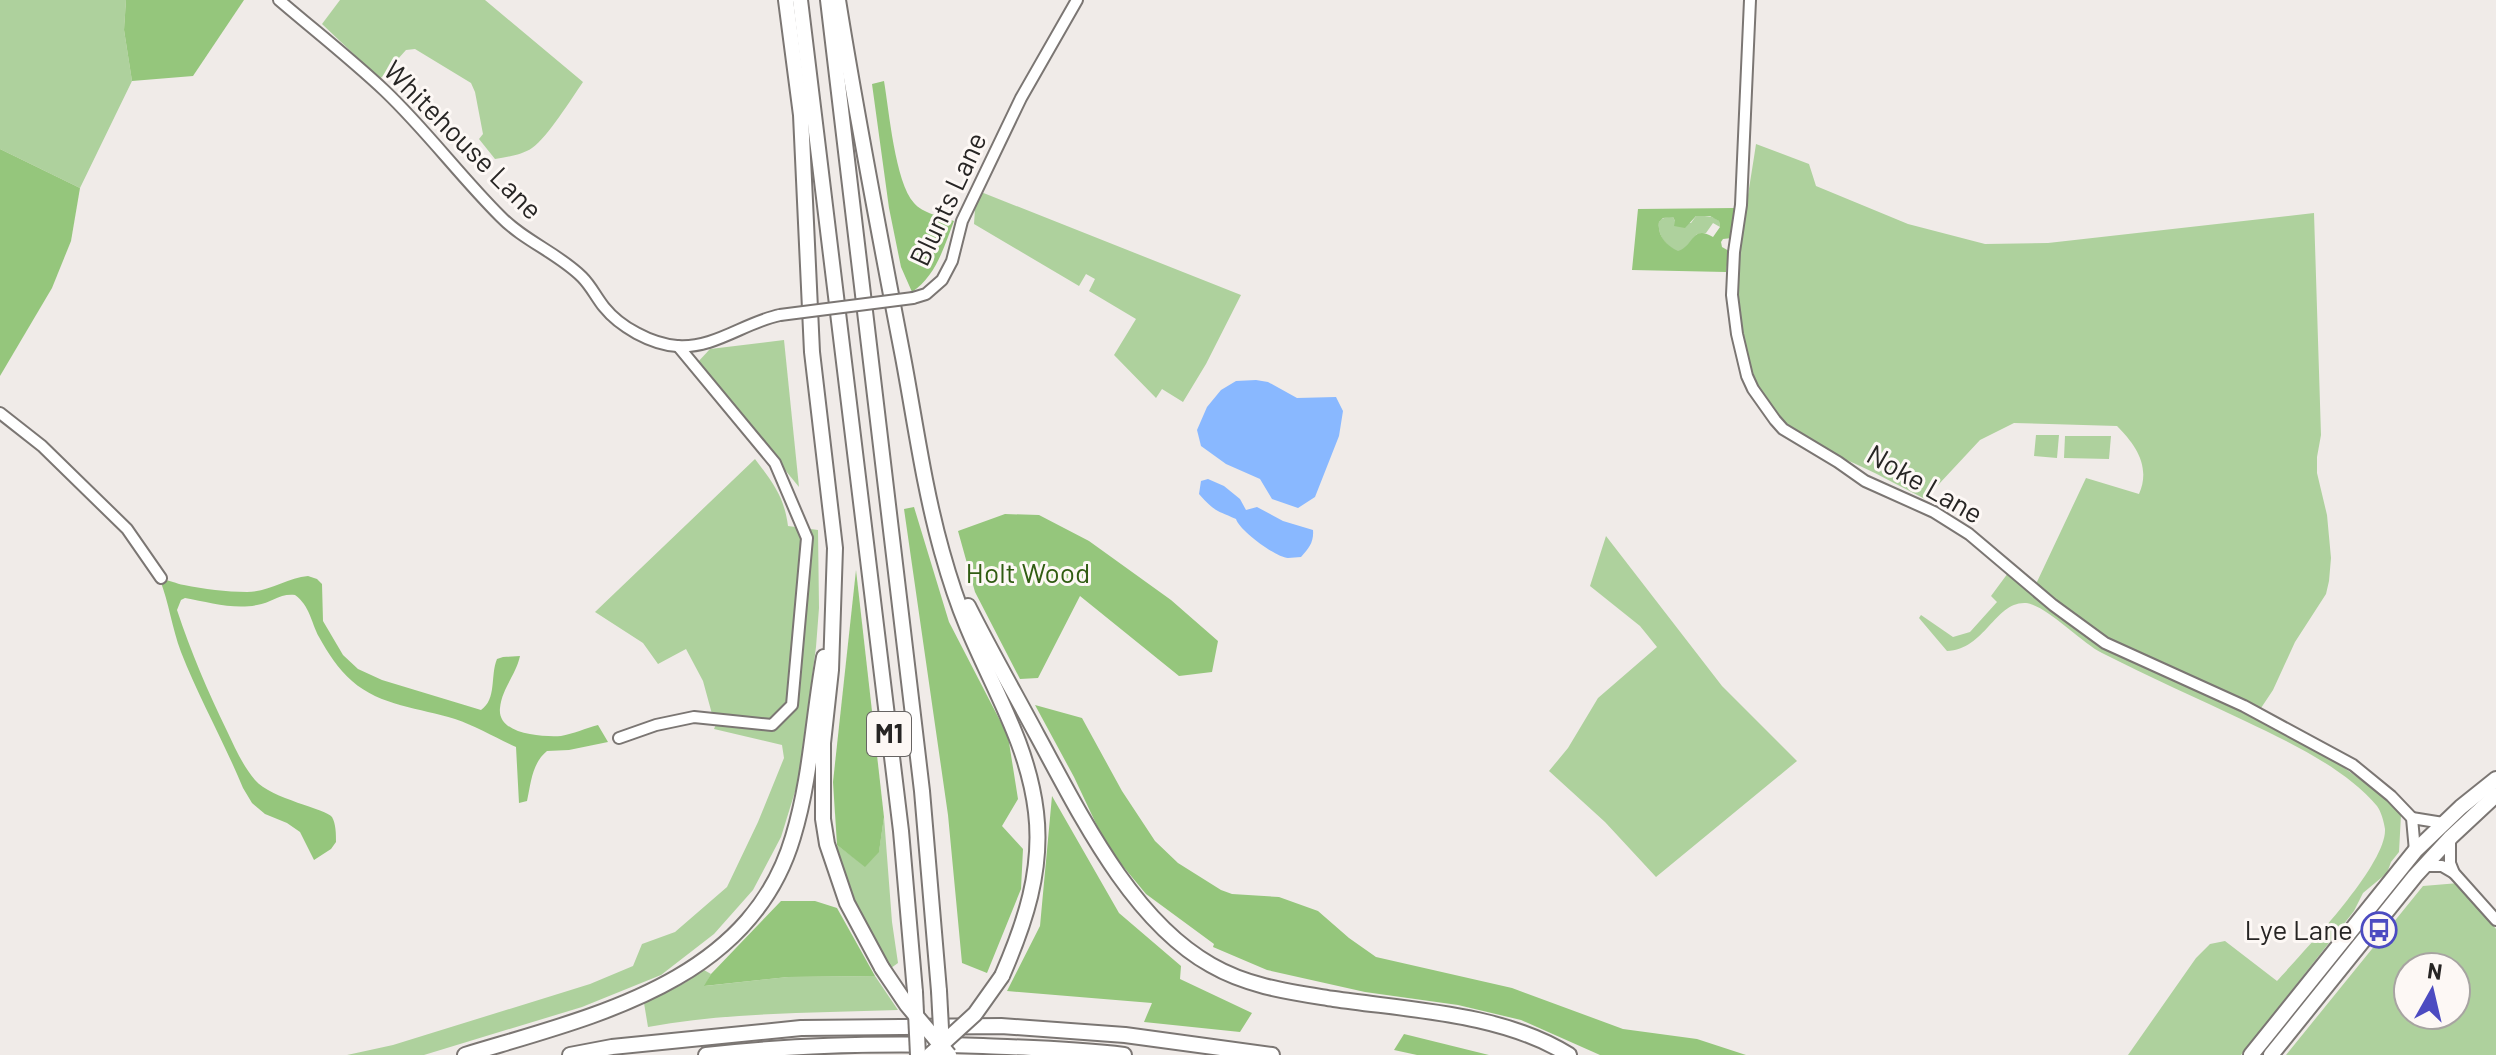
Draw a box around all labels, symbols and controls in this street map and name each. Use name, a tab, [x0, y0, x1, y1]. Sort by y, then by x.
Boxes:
street label: Whitehouse Lane	[377, 53, 550, 226]
street label: Blunts Lane	[901, 126, 993, 271]
street label: Noke Lane	[1861, 436, 1990, 530]
park label: Holt Wood	[966, 555, 1090, 589]
road number: M1	[867, 712, 911, 756]
bus stop icon: Lye Lane	[2360, 911, 2398, 949]
place label: Lye Lane	[2244, 912, 2353, 946]
north arrow	[2392, 951, 2472, 1031]
text: N	[2426, 956, 2444, 984]

